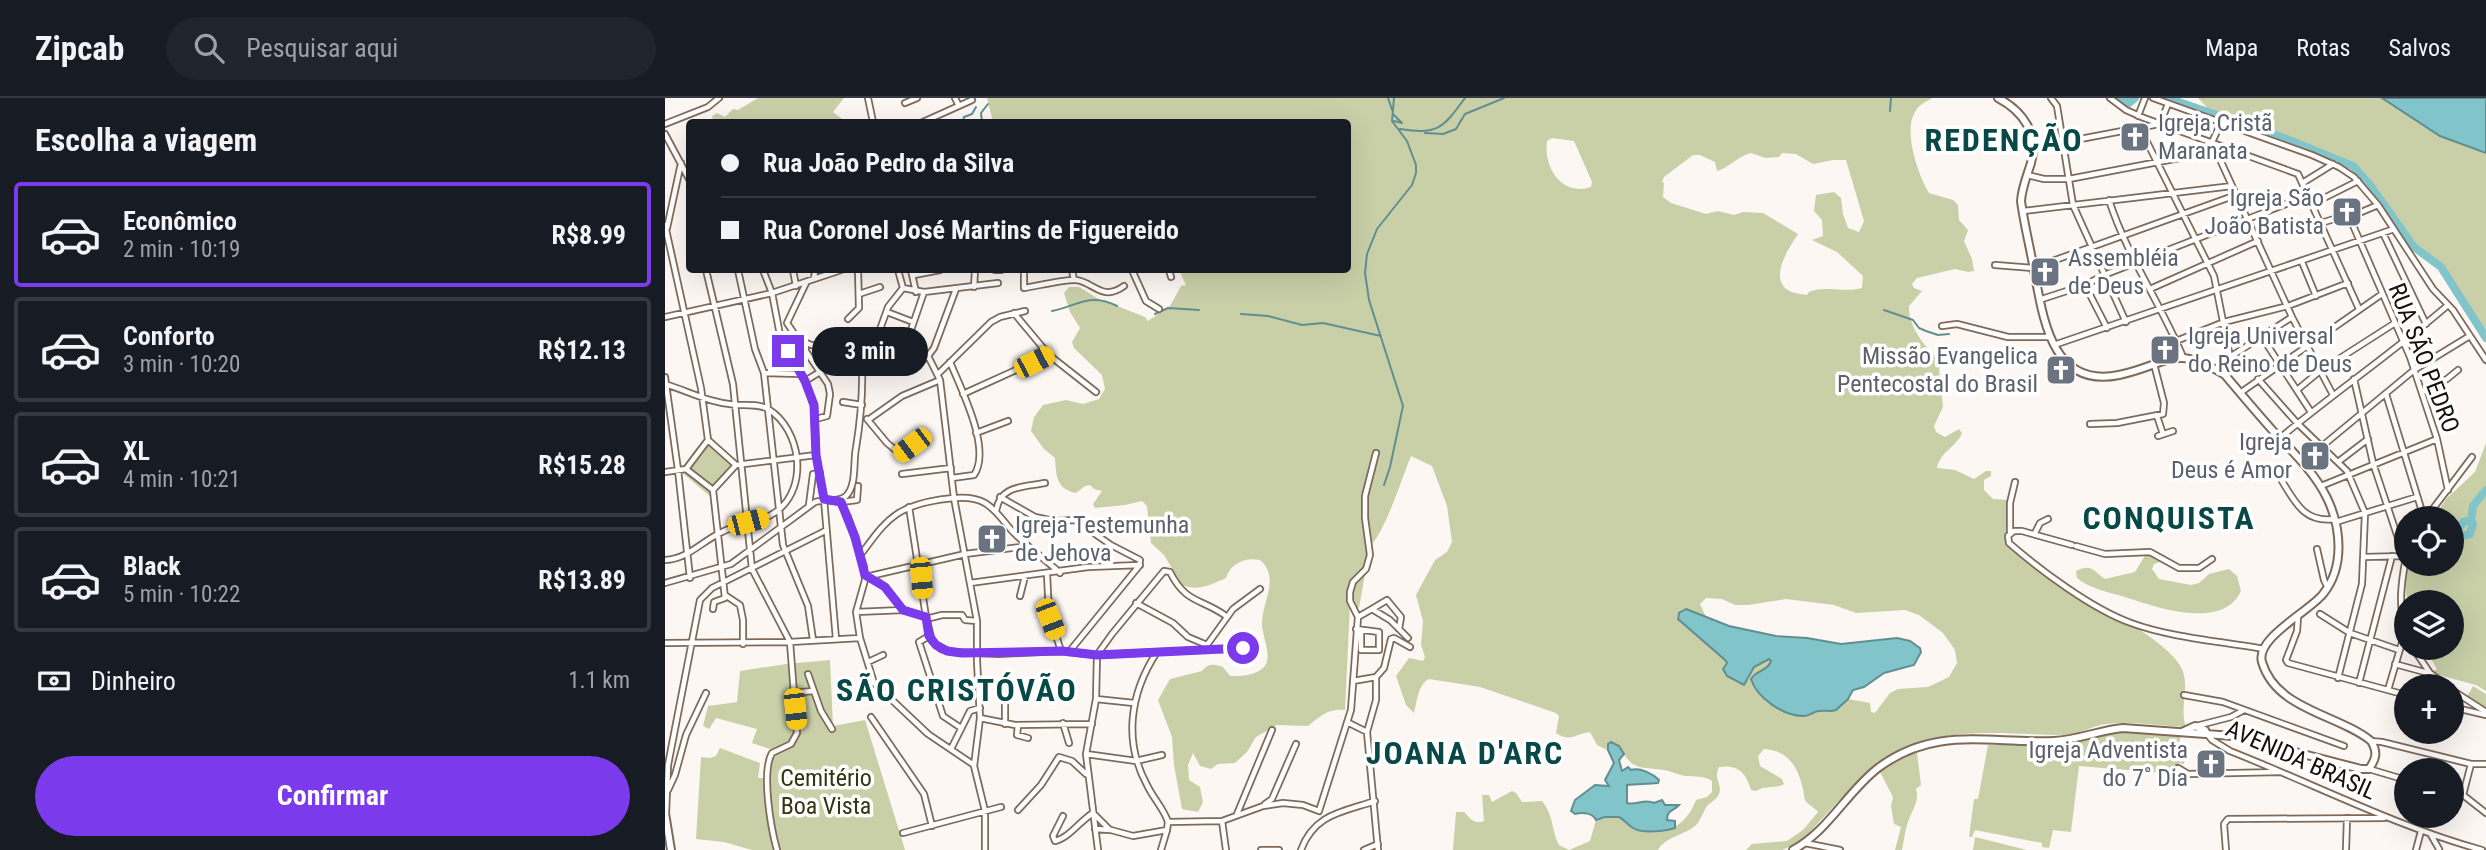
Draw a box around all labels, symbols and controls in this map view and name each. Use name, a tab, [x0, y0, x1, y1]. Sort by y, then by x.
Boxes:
search box	[166, 17, 656, 80]
text: Zipcab	[35, 29, 124, 68]
icon: search	[190, 29, 228, 67]
text: Pesquisar aqui	[246, 33, 398, 63]
text: Mapa	[2205, 34, 2258, 62]
text: Rotas	[2296, 34, 2350, 62]
text: Salvos	[2388, 34, 2451, 62]
place label: Igreja Cristã Maranata	[2158, 109, 2273, 165]
church icon: Igreja Cristã Maranata	[2118, 120, 2152, 154]
text: Escolha a viagem	[35, 121, 257, 159]
district label: REDENÇÃO	[1924, 121, 2084, 159]
text: Rua João Pedro da Silva	[763, 148, 1014, 178]
place label: Igreja São João Batista	[2205, 184, 2324, 240]
church icon: Igreja São João Batista	[2330, 195, 2364, 229]
icon: car	[39, 203, 102, 266]
text: Econômico	[123, 206, 237, 236]
text: Rua Coronel José Martins de Figuereido	[763, 215, 1179, 245]
text: R$8.99	[552, 220, 626, 250]
text: 2 min · 10:19	[123, 236, 240, 263]
place label: Assembléia de Deus	[2068, 244, 2179, 300]
church icon: Assembléia de Deus	[2028, 255, 2062, 289]
street label: RUA SÃO PEDRO	[2383, 279, 2465, 437]
icon: car	[39, 318, 102, 381]
text: Conforto	[123, 321, 215, 351]
place label: Igreja Universal do Reino de Deus	[2188, 322, 2352, 378]
callout: 3 min	[813, 327, 928, 376]
church icon: Igreja Universal do Reino de Deus	[2148, 333, 2182, 367]
text: R$12.13	[538, 335, 626, 365]
route end	[772, 335, 804, 367]
text: 3 min	[844, 338, 896, 365]
place label: Missão Evangelica Pentecostal do Brasil	[1837, 342, 2038, 398]
car	[1011, 343, 1058, 381]
text: 3 min · 10:20	[123, 351, 240, 378]
church icon: Missão Evangelica Pentecostal do Brasil	[2044, 353, 2078, 387]
car	[889, 424, 936, 466]
place label: Igreja Deus é Amor	[2171, 428, 2292, 484]
icon: car	[39, 433, 102, 496]
text: XL	[123, 436, 150, 466]
church icon: Igreja Deus é Amor	[2298, 439, 2332, 473]
text: R$15.28	[538, 450, 626, 480]
text: 4 min · 10:21	[123, 466, 240, 493]
district label: CONQUISTA	[2082, 499, 2256, 537]
car	[725, 506, 772, 538]
map controls	[2394, 506, 2464, 828]
button: locate	[2394, 506, 2464, 576]
place label: Igreja Testemunha de Jehova	[1015, 511, 1189, 567]
church icon: Igreja Testemunha de Jehova	[975, 522, 1009, 556]
icon: car	[39, 548, 102, 611]
text: Black	[123, 551, 181, 581]
car	[909, 556, 934, 600]
text: R$13.89	[538, 565, 626, 595]
text: 5 min · 10:22	[123, 581, 240, 608]
button: layers	[2394, 590, 2464, 660]
car	[1033, 596, 1068, 642]
route start	[1227, 632, 1259, 664]
icon: cash	[35, 662, 73, 700]
text: Dinheiro	[91, 666, 176, 696]
text: 1.1 km	[568, 667, 630, 694]
district label: SÃO CRISTÓVÃO	[836, 671, 1078, 709]
button: +	[2394, 674, 2464, 744]
car	[783, 687, 808, 731]
street label: AVENIDA BRASIL	[2222, 714, 2380, 806]
district label: JOANA D'ARC	[1366, 734, 1564, 772]
place label: Igreja Adventista do 7˚ Dia	[2029, 736, 2188, 792]
church icon: Igreja Adventista do 7˚ Dia	[2194, 747, 2228, 781]
button: Confirmar	[35, 756, 630, 836]
button: −	[2394, 758, 2464, 828]
park label: Cemitério Boa Vista	[780, 764, 872, 820]

